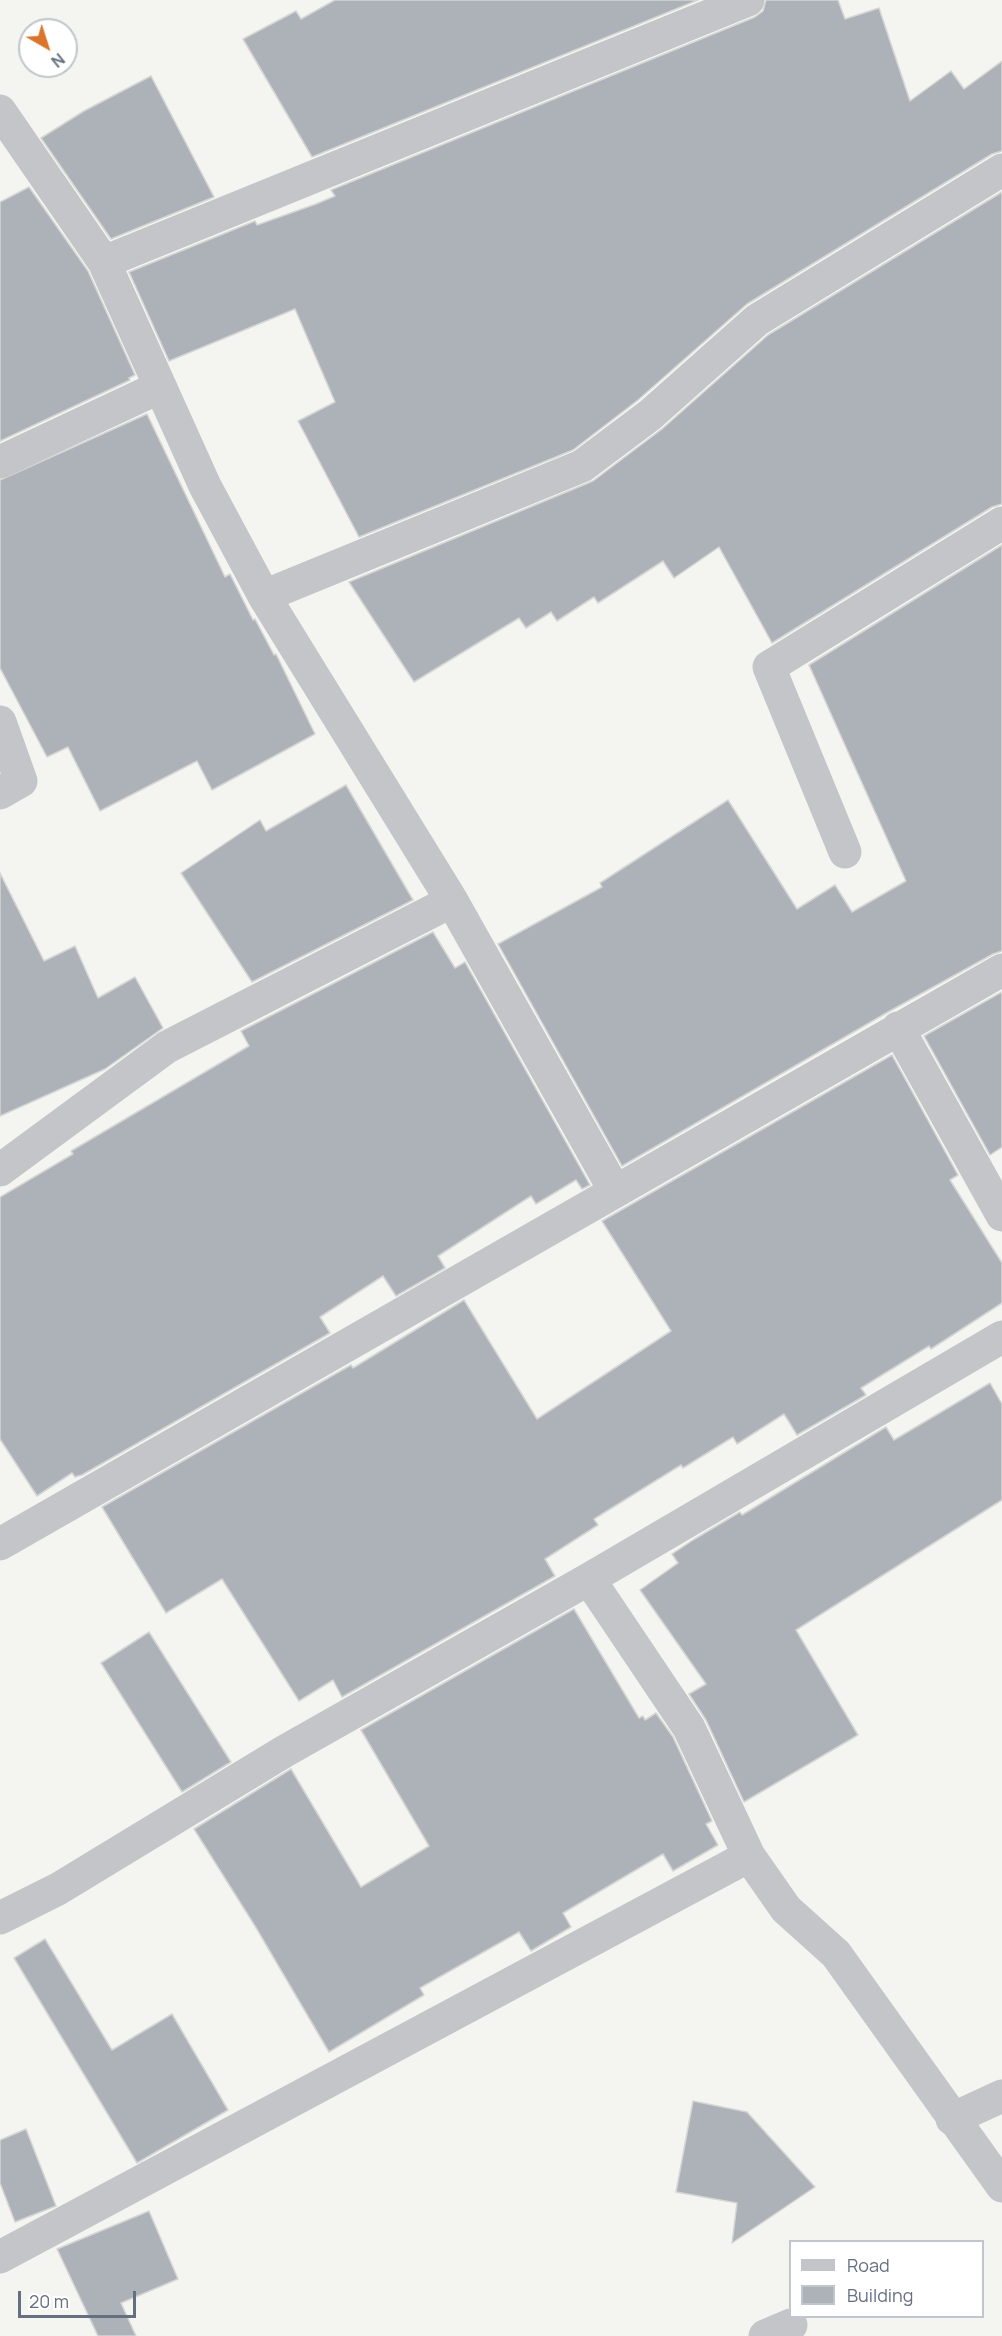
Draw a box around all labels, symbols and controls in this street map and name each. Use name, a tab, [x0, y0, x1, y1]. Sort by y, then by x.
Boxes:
north arrow	[18, 18, 78, 78]
text: N	[47, 48, 69, 73]
legend	[789, 2240, 984, 2318]
text: Road	[847, 2253, 890, 2277]
scale bar	[21, 2279, 140, 2317]
text: Building	[847, 2283, 913, 2307]
text: 20 m	[29, 2289, 69, 2313]

